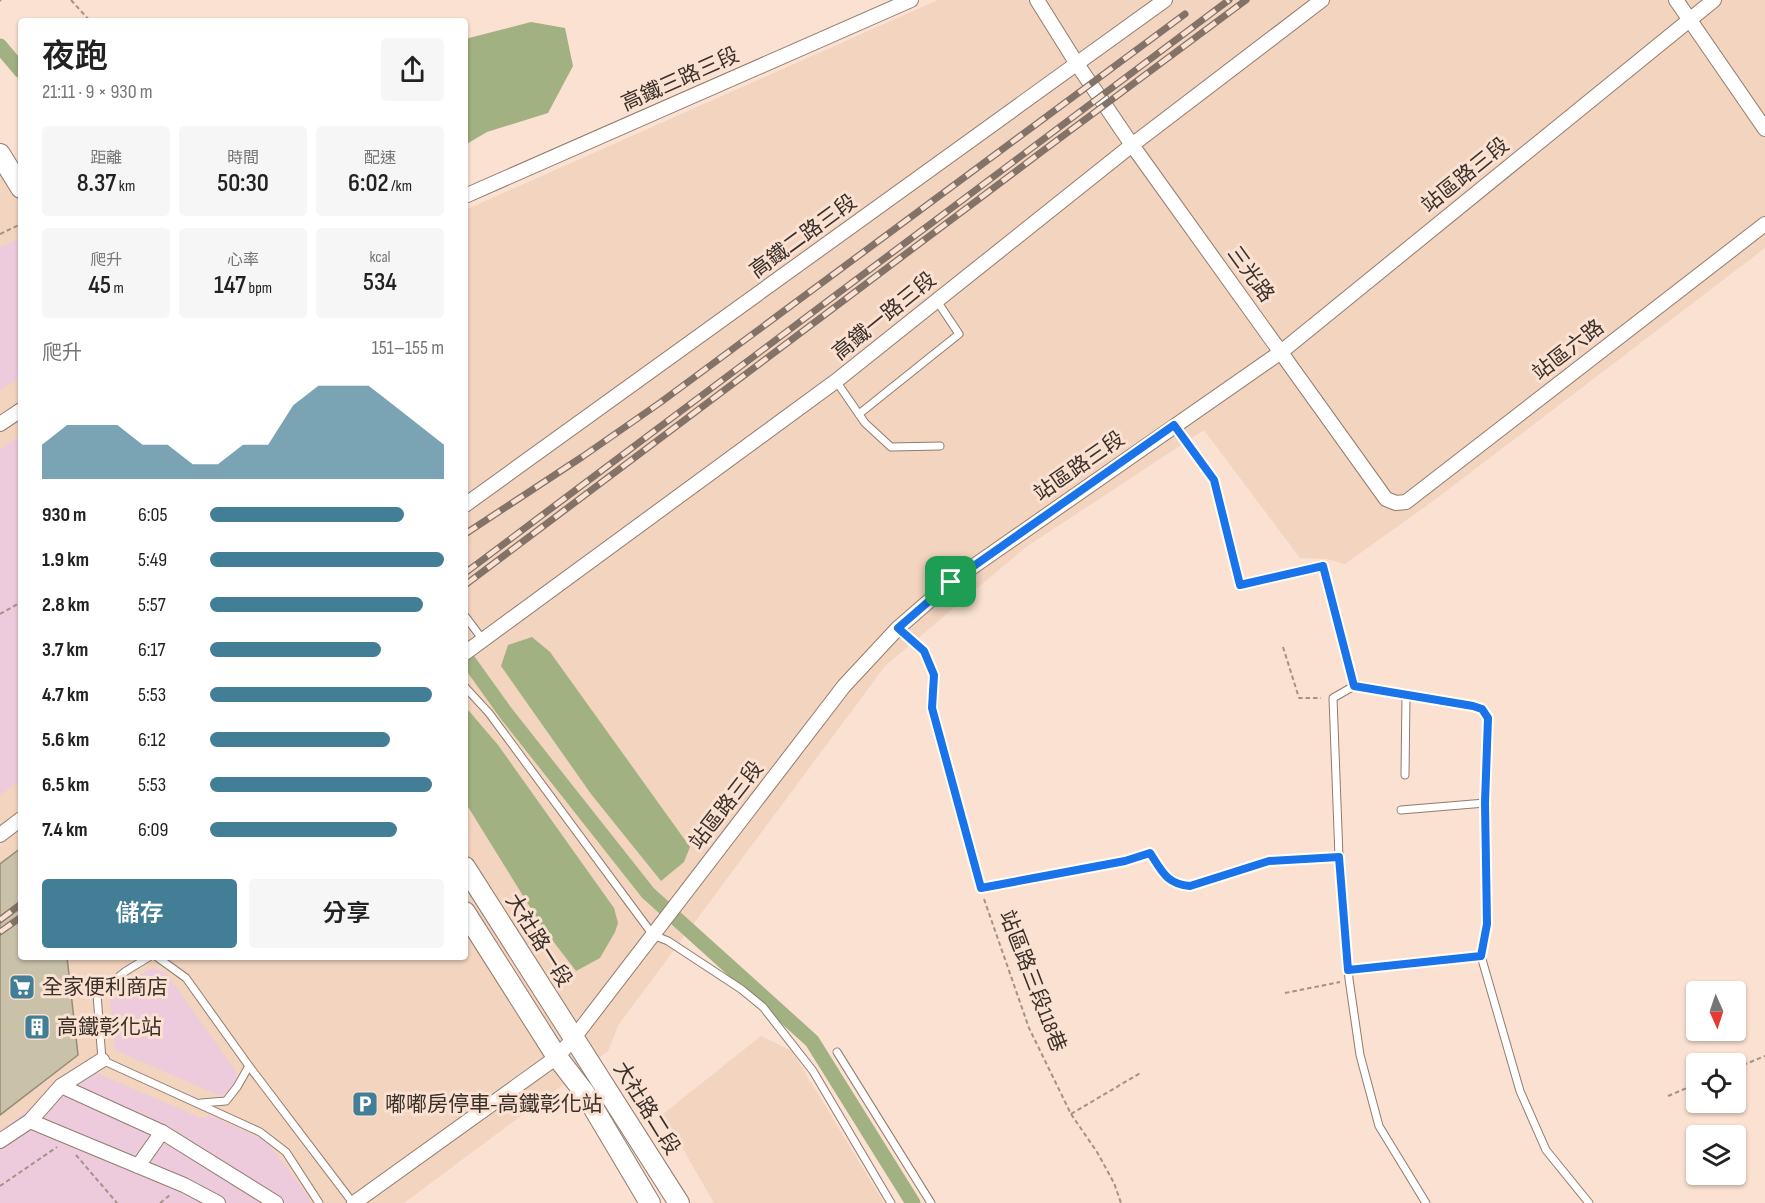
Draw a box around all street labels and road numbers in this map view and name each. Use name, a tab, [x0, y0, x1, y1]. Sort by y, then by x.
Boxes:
street label: 高鐵三路三段	[618, 42, 743, 117]
street label: 站區路三段	[1417, 133, 1514, 218]
street label: 高鐵二路三段	[745, 189, 862, 284]
street label: 三光路	[1222, 241, 1279, 307]
street label: 高鐵一路三段	[827, 267, 941, 366]
street label: 站區六路	[1528, 315, 1609, 386]
street label: 站區路三段	[1029, 426, 1129, 507]
street label: 站區路三段	[684, 756, 769, 854]
street label: 大社路一段	[500, 889, 577, 991]
street label: 站區路三段118巷	[994, 907, 1071, 1056]
street label: 大社路二段	[608, 1057, 685, 1159]

